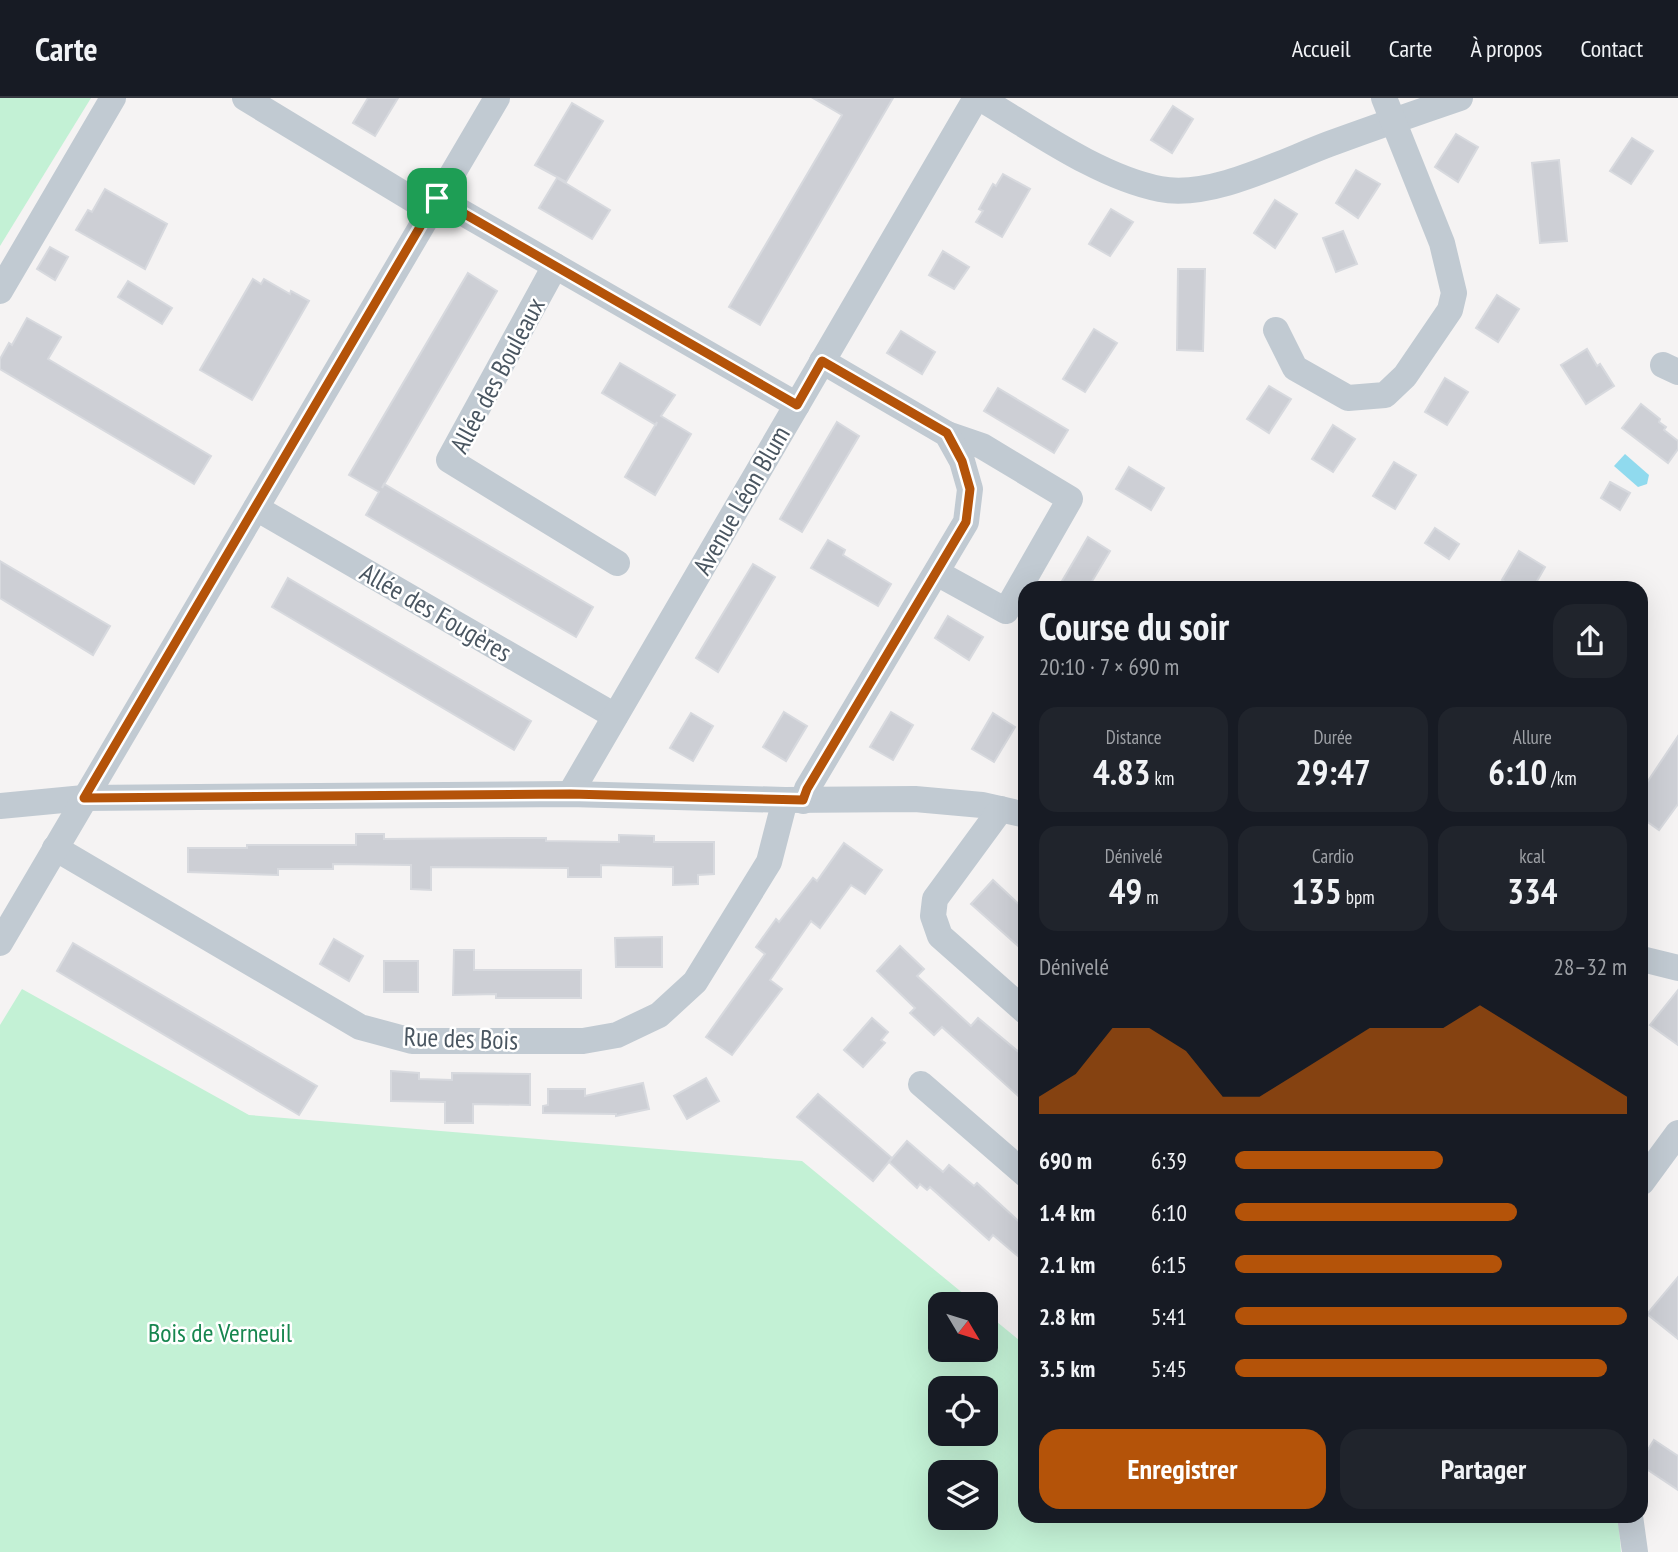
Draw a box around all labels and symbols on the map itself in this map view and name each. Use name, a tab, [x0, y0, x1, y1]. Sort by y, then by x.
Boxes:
pin	[407, 168, 467, 228]
street label: Allée des Bouleaux	[442, 291, 552, 458]
street label: Avenue Léon Blum	[685, 420, 797, 580]
street label: Allée des Fougères	[354, 555, 518, 669]
street label: Rue des Bois	[403, 1020, 519, 1056]
north arrow	[928, 1292, 998, 1362]
park label: Bois de Verneuil	[148, 1316, 292, 1349]

